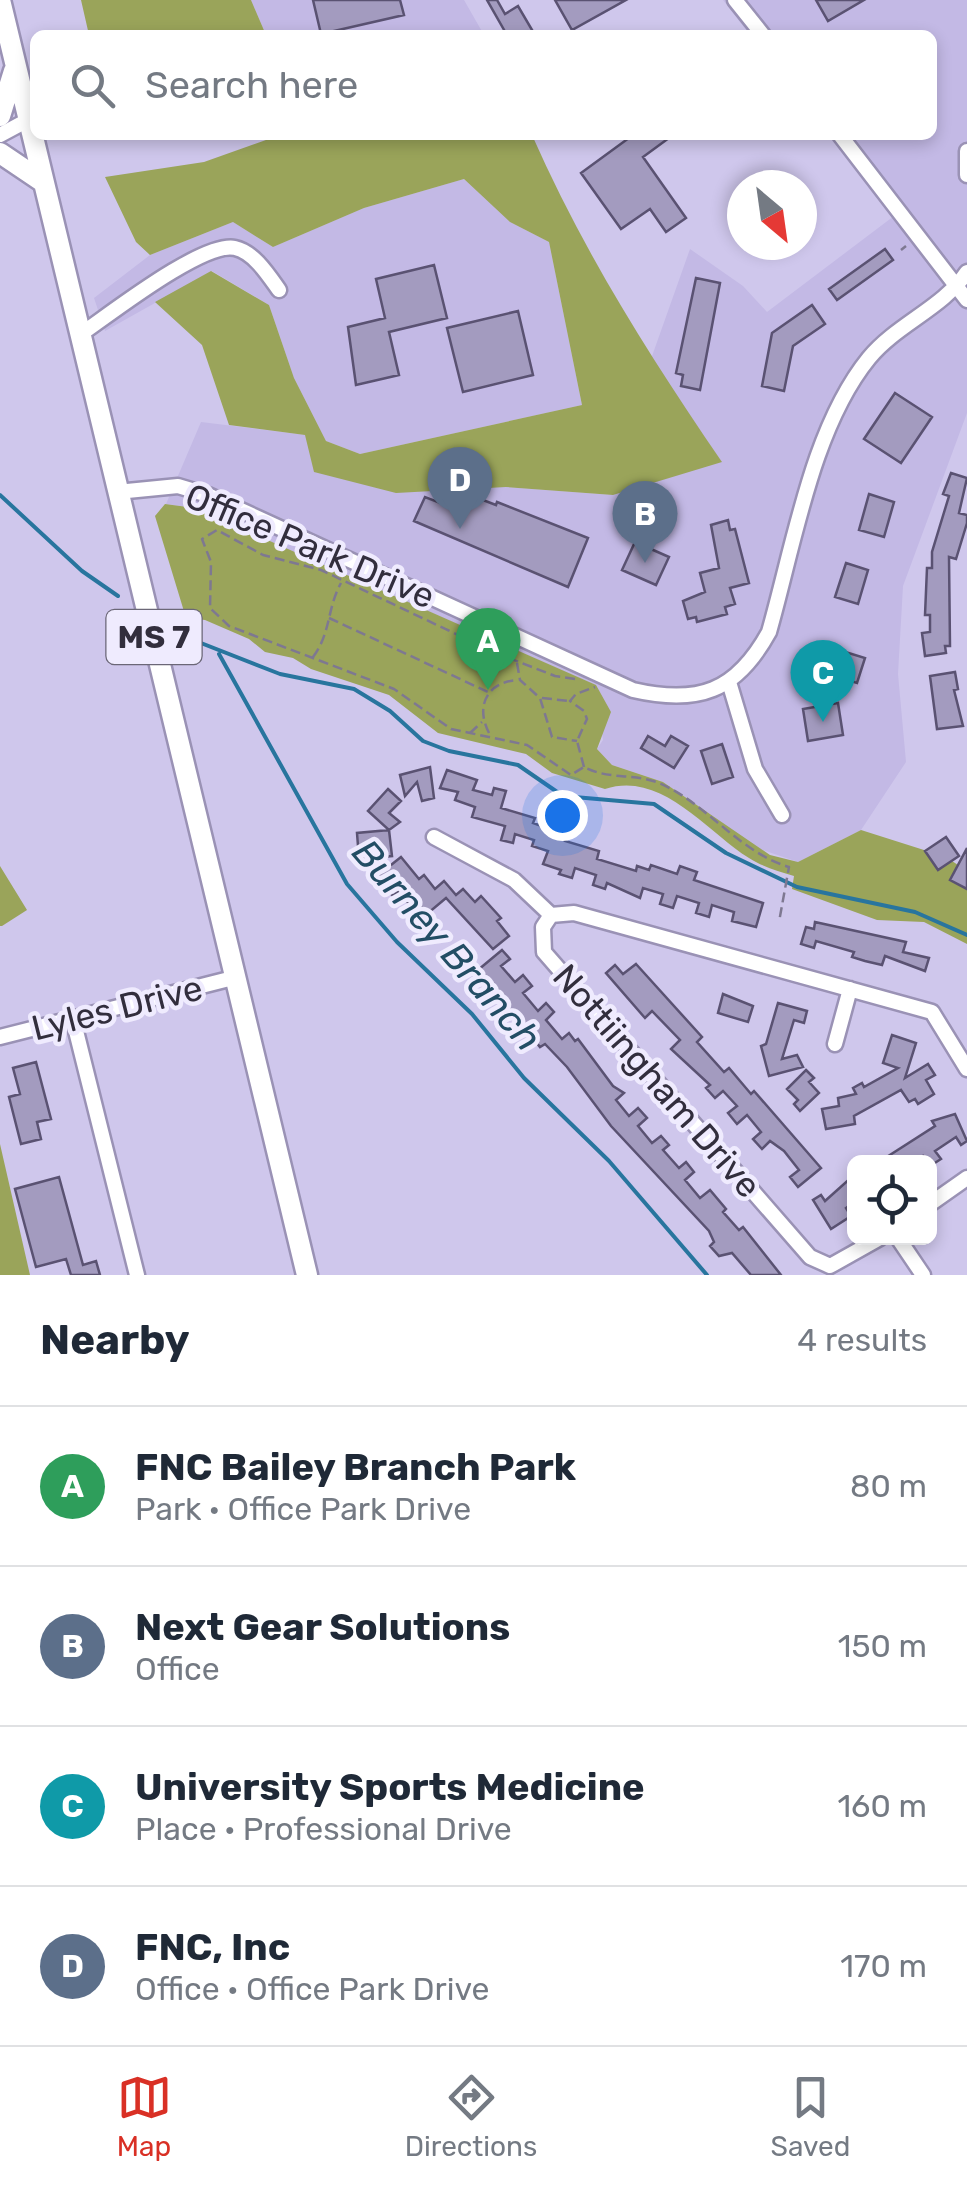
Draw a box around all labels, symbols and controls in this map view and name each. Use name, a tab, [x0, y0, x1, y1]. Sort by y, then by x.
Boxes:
search box	[30, 30, 937, 140]
icon: search	[65, 58, 120, 113]
text: Search here	[145, 62, 358, 108]
north arrow	[727, 170, 817, 260]
pin: D	[428, 446, 492, 529]
street label: Office Park Drive	[179, 475, 441, 617]
pin: B	[612, 480, 678, 563]
pin: A	[456, 608, 520, 690]
road number: MS 7	[106, 610, 202, 664]
pin: C	[790, 640, 856, 722]
your location	[537, 790, 588, 841]
water label: Burney Branch	[343, 830, 551, 1060]
street label: Nottiingham Drive	[544, 956, 770, 1206]
street label: Lyles Drive	[27, 967, 207, 1049]
map controls	[847, 1155, 937, 1245]
button: locate	[847, 1155, 937, 1245]
text: Nearby	[40, 1315, 190, 1365]
text: 4 results	[797, 1321, 927, 1359]
text: FNC Bailey Branch Park	[135, 1444, 576, 1490]
text: A	[61, 1467, 84, 1505]
text: 80 m	[850, 1467, 927, 1505]
text: Park · Office Park Drive	[135, 1490, 471, 1528]
text: Next Gear Solutions	[135, 1604, 510, 1650]
text: B	[61, 1627, 84, 1665]
text: 150 m	[838, 1627, 927, 1665]
text: Office	[135, 1650, 220, 1688]
text: University Sports Medicine	[135, 1764, 645, 1810]
text: C	[61, 1787, 84, 1825]
text: 160 m	[837, 1787, 927, 1825]
text: Place · Professional Drive	[135, 1810, 512, 1848]
text: FNC, Inc	[135, 1924, 290, 1970]
text: D	[61, 1947, 84, 1985]
text: 170 m	[840, 1947, 927, 1985]
text: Office · Office Park Drive	[135, 1970, 489, 2008]
tab: Map	[117, 2070, 172, 2163]
tab: Directions	[405, 2070, 537, 2163]
tab: Saved	[770, 2070, 850, 2163]

